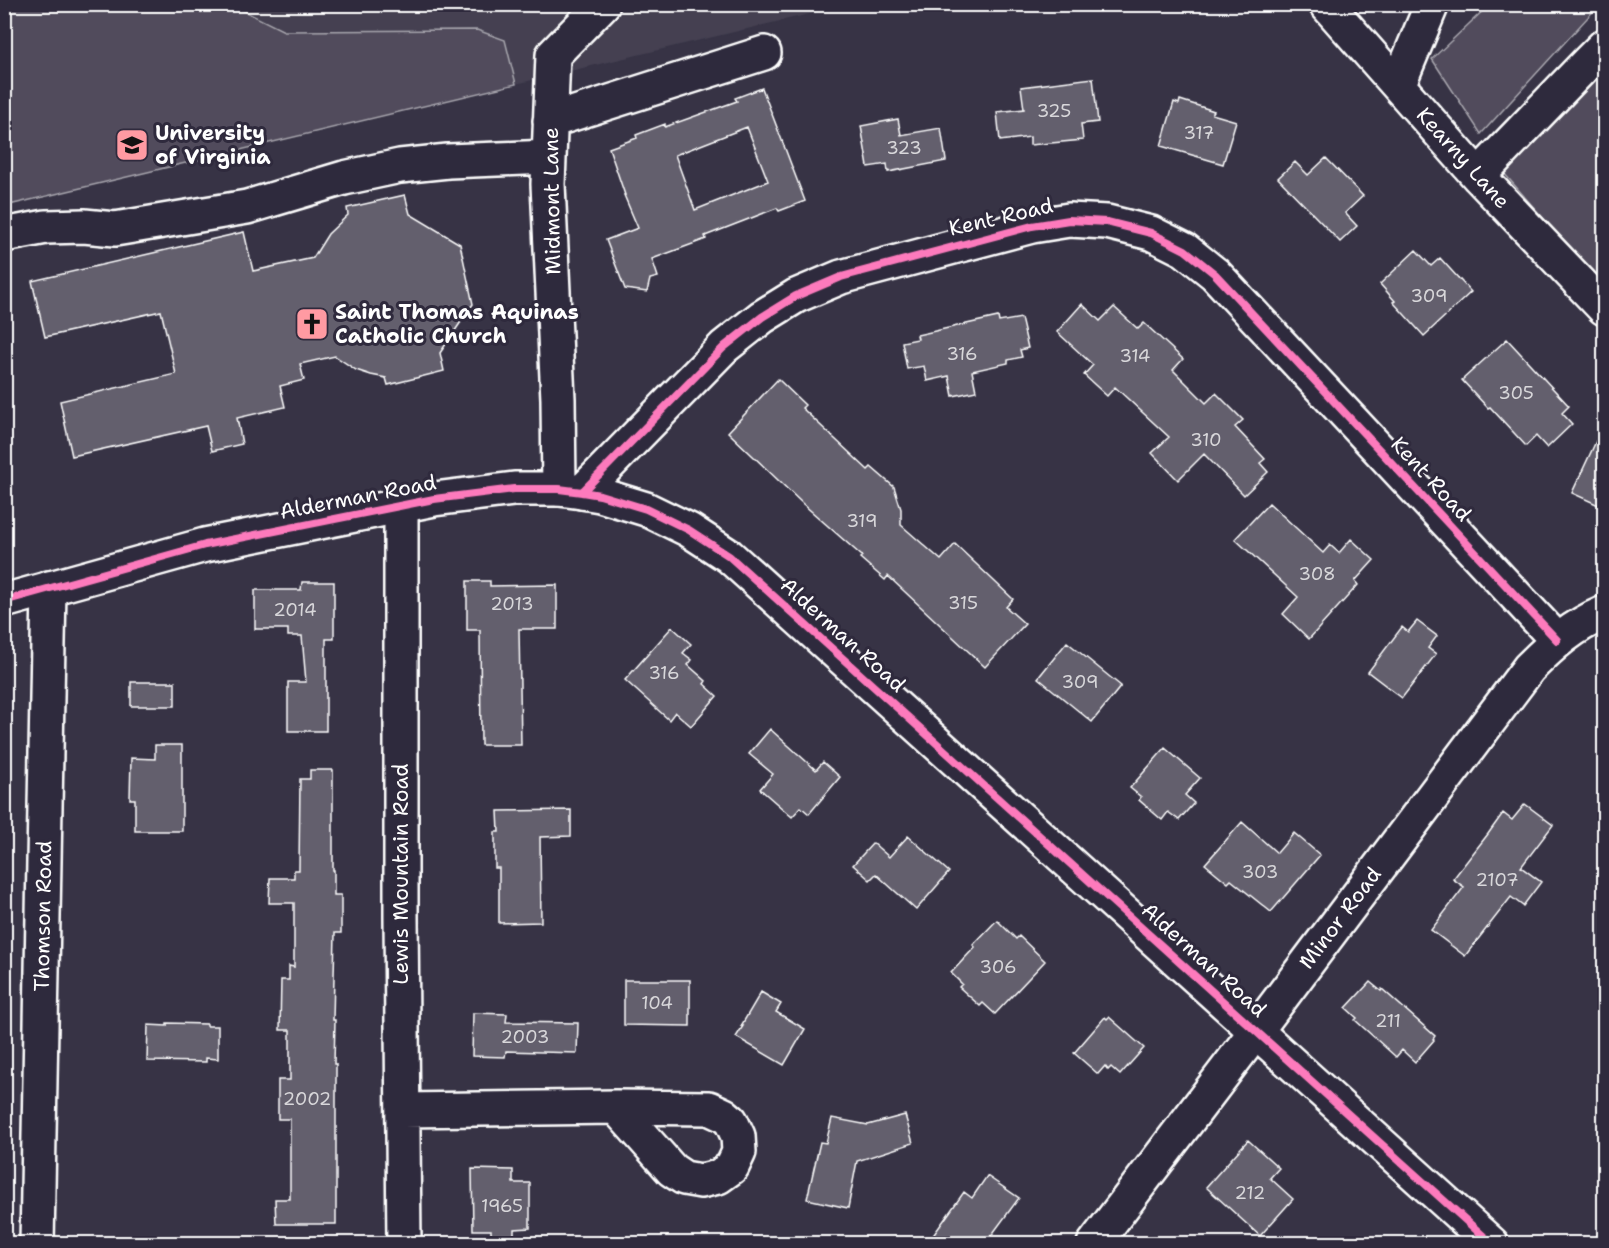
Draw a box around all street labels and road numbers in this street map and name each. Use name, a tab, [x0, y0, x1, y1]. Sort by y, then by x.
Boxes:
street label: Kearny Lane	[1410, 101, 1516, 215]
street label: Midmont Lane	[537, 127, 567, 275]
street label: Kent Road	[946, 191, 1056, 243]
street label: Kent Road	[1385, 431, 1477, 527]
street label: Alderman Road	[277, 468, 439, 526]
street label: Alderman Road	[775, 571, 911, 699]
street label: Lewis Mountain Road	[387, 763, 415, 985]
street label: Thomson Road	[28, 840, 58, 992]
street label: Minor Road	[1292, 861, 1388, 975]
street label: Alderman Road	[1136, 896, 1272, 1024]

